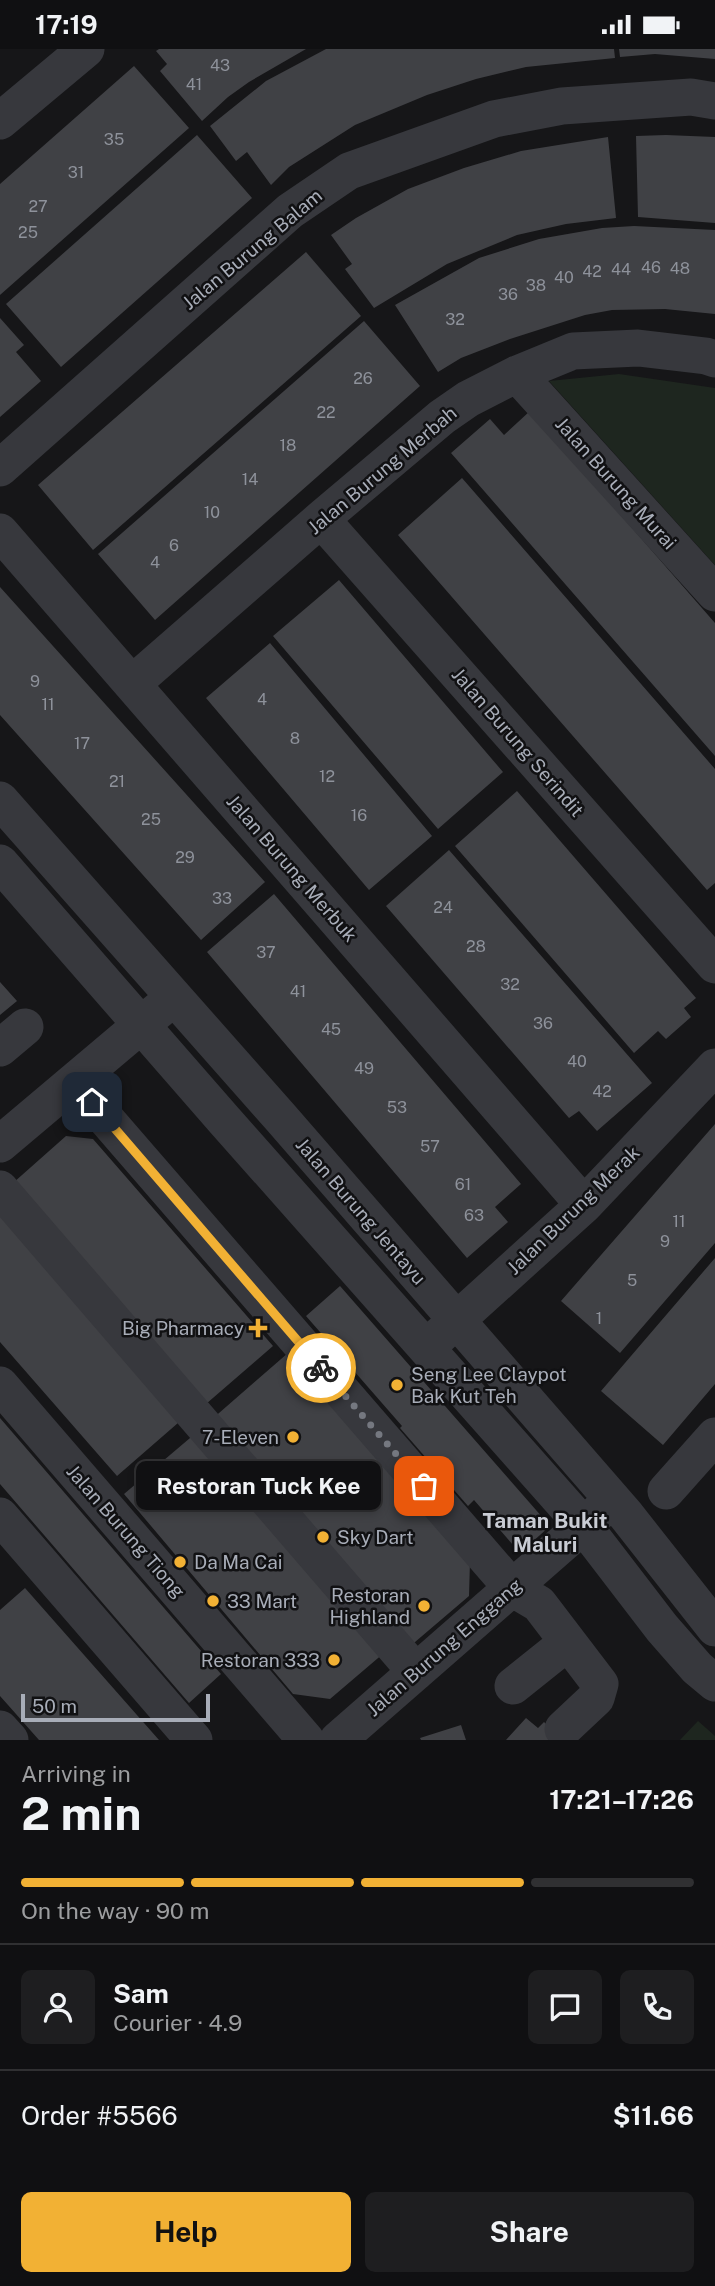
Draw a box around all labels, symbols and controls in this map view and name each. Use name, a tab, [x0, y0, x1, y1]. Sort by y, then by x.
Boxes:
text: 17:19	[35, 9, 98, 40]
house number: 43	[210, 56, 230, 75]
house number: 41	[186, 75, 202, 94]
house number: 35	[104, 130, 124, 149]
house number: 31	[68, 163, 84, 182]
street label: Jalan Burung Balam	[178, 184, 326, 314]
house number: 27	[28, 197, 48, 216]
house number: 25	[18, 223, 38, 242]
house number: 46	[641, 258, 661, 277]
house number: 48	[670, 259, 690, 278]
house number: 44	[611, 260, 631, 279]
house number: 42	[582, 262, 602, 281]
house number: 40	[554, 268, 574, 287]
house number: 38	[526, 276, 546, 295]
house number: 36	[498, 285, 518, 304]
house number: 32	[445, 310, 465, 329]
house number: 26	[353, 369, 373, 388]
street label: Jalan Burung Merbah	[303, 401, 461, 539]
house number: 22	[316, 403, 336, 422]
street label: Jalan Burung Murai	[551, 413, 681, 553]
house number: 18	[280, 436, 296, 455]
house number: 14	[242, 470, 258, 489]
house number: 10	[204, 503, 220, 522]
house number: 6	[169, 536, 179, 555]
house number: 4	[150, 553, 160, 572]
street label: Jalan Burung Serindit	[447, 663, 589, 821]
house number: 9	[30, 672, 40, 691]
house number: 4	[257, 690, 267, 709]
house number: 11	[41, 695, 55, 714]
house number: 8	[290, 729, 300, 748]
house number: 17	[74, 734, 90, 753]
house number: 12	[319, 767, 335, 786]
house number: 21	[109, 772, 125, 791]
street label: Jalan Burung Merbuk	[222, 790, 362, 946]
house number: 16	[351, 806, 367, 825]
house number: 25	[141, 810, 161, 829]
house number: 29	[175, 848, 195, 867]
house number: 33	[212, 889, 232, 908]
house number: 24	[433, 898, 453, 917]
house number: 28	[466, 937, 486, 956]
house number: 37	[256, 943, 276, 962]
house number: 32	[500, 975, 520, 994]
house number: 41	[290, 982, 306, 1001]
house number: 36	[533, 1014, 553, 1033]
house number: 45	[321, 1020, 341, 1039]
house number: 40	[567, 1052, 587, 1071]
house number: 49	[354, 1059, 374, 1078]
pin	[62, 1072, 122, 1132]
house number: 42	[592, 1082, 612, 1101]
icon: home	[73, 1083, 111, 1121]
house number: 53	[387, 1098, 407, 1117]
street label: Jalan Burung Jentayu	[291, 1133, 431, 1289]
house number: 57	[420, 1137, 440, 1156]
street label: Jalan Burung Merak	[502, 1141, 644, 1279]
house number: 61	[455, 1175, 471, 1194]
house number: 63	[464, 1206, 484, 1225]
house number: 11	[672, 1212, 686, 1231]
house number: 9	[660, 1232, 670, 1251]
house number: 5	[627, 1271, 637, 1290]
house number: 1	[596, 1309, 602, 1328]
place label: Big Pharmacy	[122, 1317, 244, 1339]
marker: Big Pharmacy	[250, 1320, 266, 1336]
courier	[286, 1333, 356, 1403]
icon: bike	[302, 1349, 340, 1387]
place label: Seng Lee Claypot Bak Kut Teh	[411, 1363, 567, 1407]
marker: Seng Lee Claypot Bak Kut Teh	[389, 1377, 405, 1393]
place label: 7-Eleven	[202, 1426, 279, 1448]
marker: 7-Eleven	[285, 1429, 301, 1445]
pin	[394, 1456, 454, 1516]
street label: Jalan Burung Tiong	[62, 1460, 190, 1602]
callout: Restoran Tuck Kee	[137, 1461, 382, 1511]
icon: bag	[405, 1467, 443, 1505]
text: Restoran Tuck Kee	[156, 1472, 361, 1499]
district label: Taman Bukit Maluri	[483, 1508, 607, 1557]
place label: Sky Dart	[337, 1526, 414, 1548]
marker: Sky Dart	[315, 1529, 331, 1545]
place label: Da Ma Cai	[194, 1551, 282, 1573]
marker: Da Ma Cai	[172, 1554, 188, 1570]
street label: Jalan Burung Enggang	[362, 1573, 526, 1720]
place label: Restoran Highland	[330, 1584, 410, 1628]
place label: 33 Mart	[227, 1590, 297, 1612]
marker: 33 Mart	[205, 1593, 221, 1609]
marker: Restoran Highland	[416, 1598, 432, 1614]
place label: Restoran 333	[201, 1649, 320, 1671]
marker: Restoran 333	[326, 1652, 342, 1668]
scale bar	[21, 1691, 210, 1723]
text: 50 m	[32, 1695, 77, 1717]
text: Arriving in	[21, 1760, 131, 1787]
text: 17:21–17:26	[549, 1784, 694, 1815]
text: 2 min	[21, 1786, 141, 1840]
text: On the way · 90 m	[21, 1897, 209, 1924]
button: person	[21, 1970, 95, 2044]
button: chat	[528, 1970, 602, 2044]
button: phone	[620, 1970, 694, 2044]
text: Sam	[113, 1978, 169, 2009]
text: Courier · 4.9	[113, 2009, 242, 2036]
text: Order #5566	[21, 2100, 178, 2131]
text: $11.66	[613, 2100, 694, 2131]
button: Help	[21, 2192, 351, 2272]
button: Share	[365, 2192, 694, 2272]

